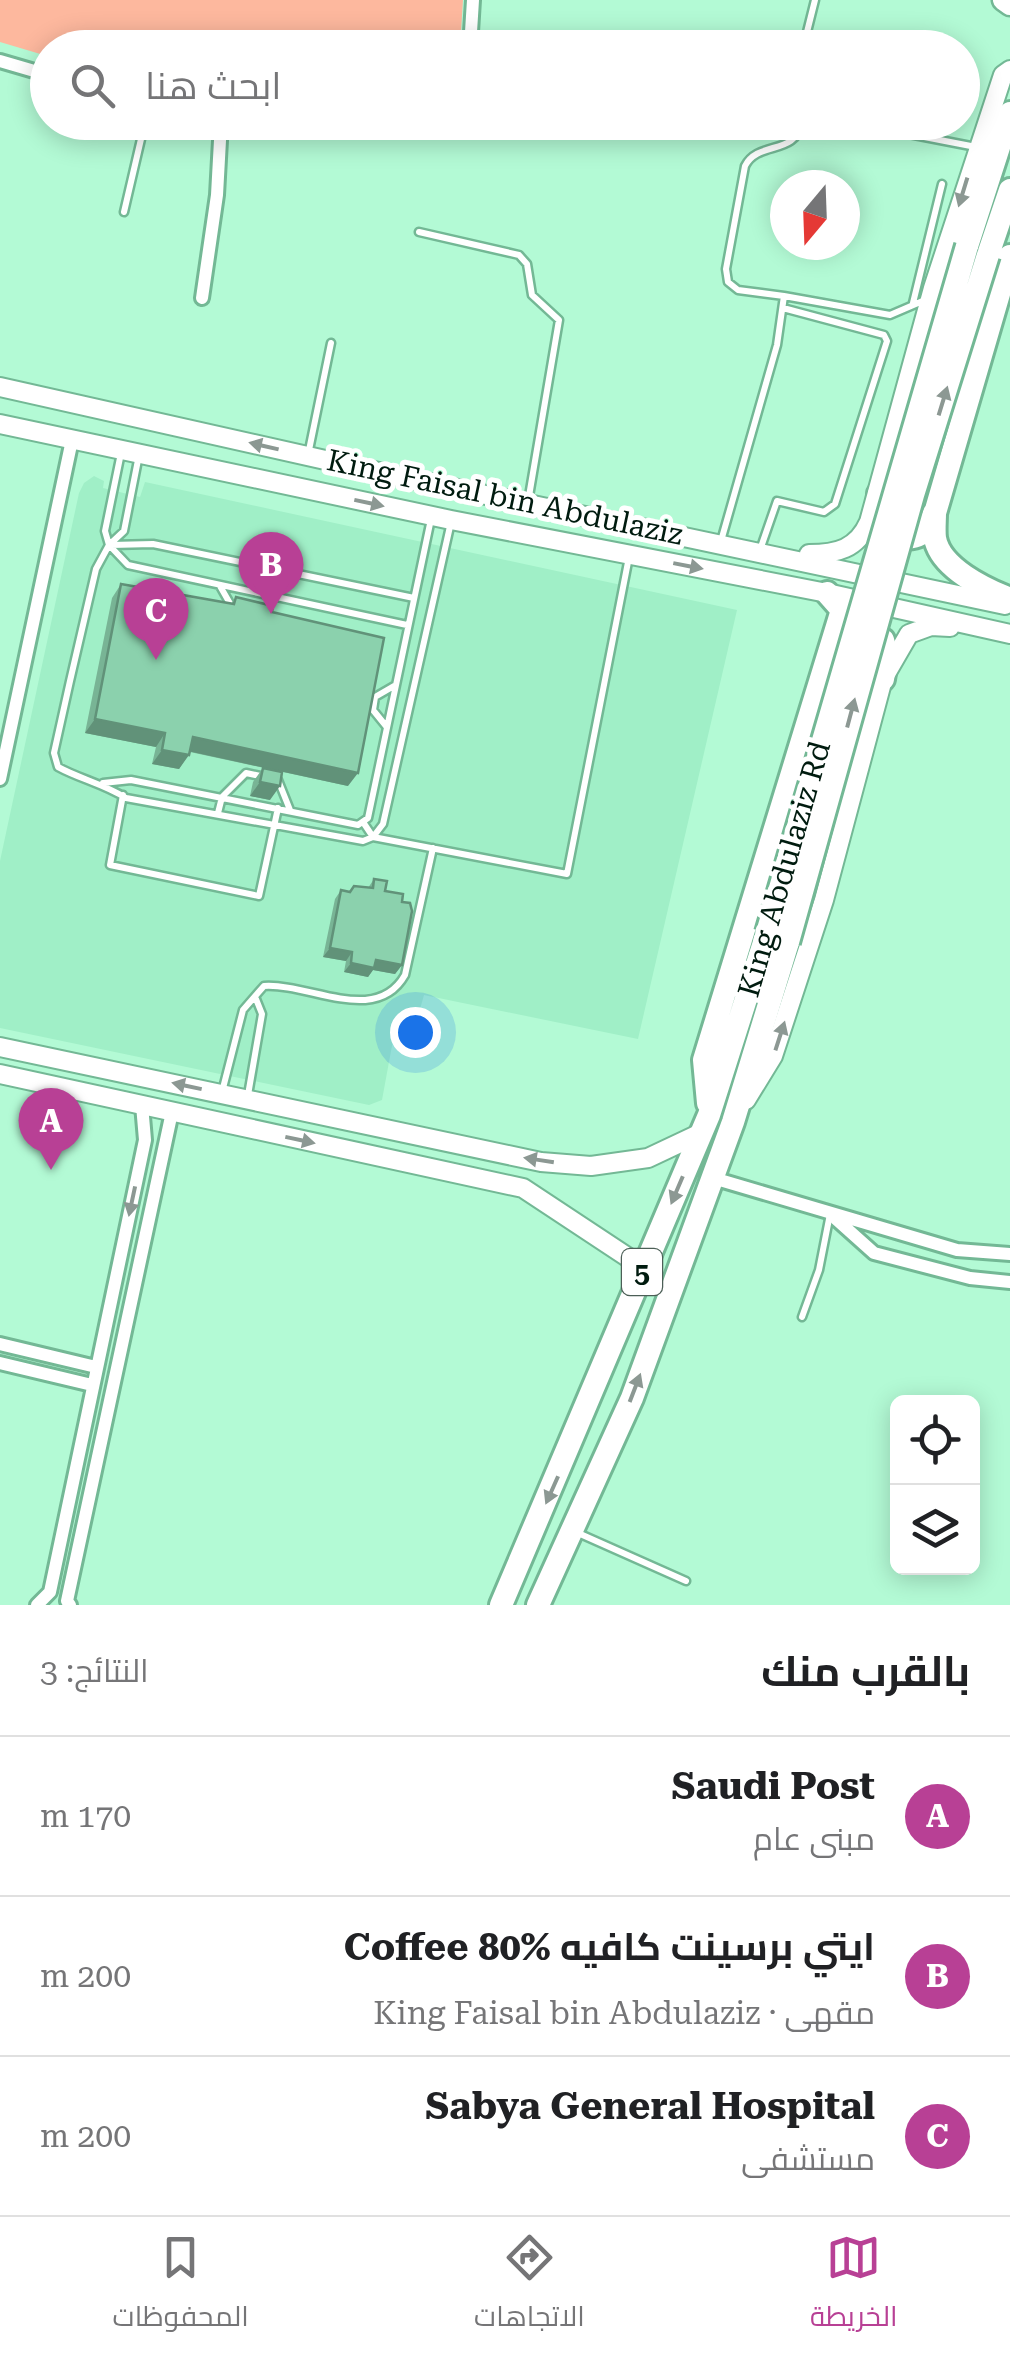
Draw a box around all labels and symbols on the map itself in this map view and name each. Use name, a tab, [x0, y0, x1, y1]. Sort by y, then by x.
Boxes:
north arrow	[770, 170, 860, 260]
one-way arrow	[955, 178, 970, 208]
one-way arrow	[936, 385, 951, 415]
one-way arrow	[249, 438, 280, 453]
street label: King Faisal bin Abdulaziz	[324, 442, 686, 552]
one-way arrow	[354, 496, 385, 512]
pin: B	[238, 532, 304, 614]
one-way arrow	[673, 559, 704, 575]
pin: C	[124, 578, 188, 660]
one-way arrow	[844, 697, 860, 728]
street label: King Abdulaziz Rd	[731, 737, 837, 1001]
your location	[390, 1007, 441, 1058]
one-way arrow	[773, 1021, 788, 1051]
one-way arrow	[171, 1078, 202, 1094]
pin: A	[18, 1088, 84, 1170]
one-way arrow	[285, 1133, 316, 1148]
one-way arrow	[523, 1152, 555, 1168]
one-way arrow	[669, 1175, 685, 1205]
one-way arrow	[124, 1186, 139, 1217]
road number: 5	[622, 1249, 662, 1295]
one-way arrow	[628, 1373, 643, 1403]
one-way arrow	[544, 1475, 560, 1505]

